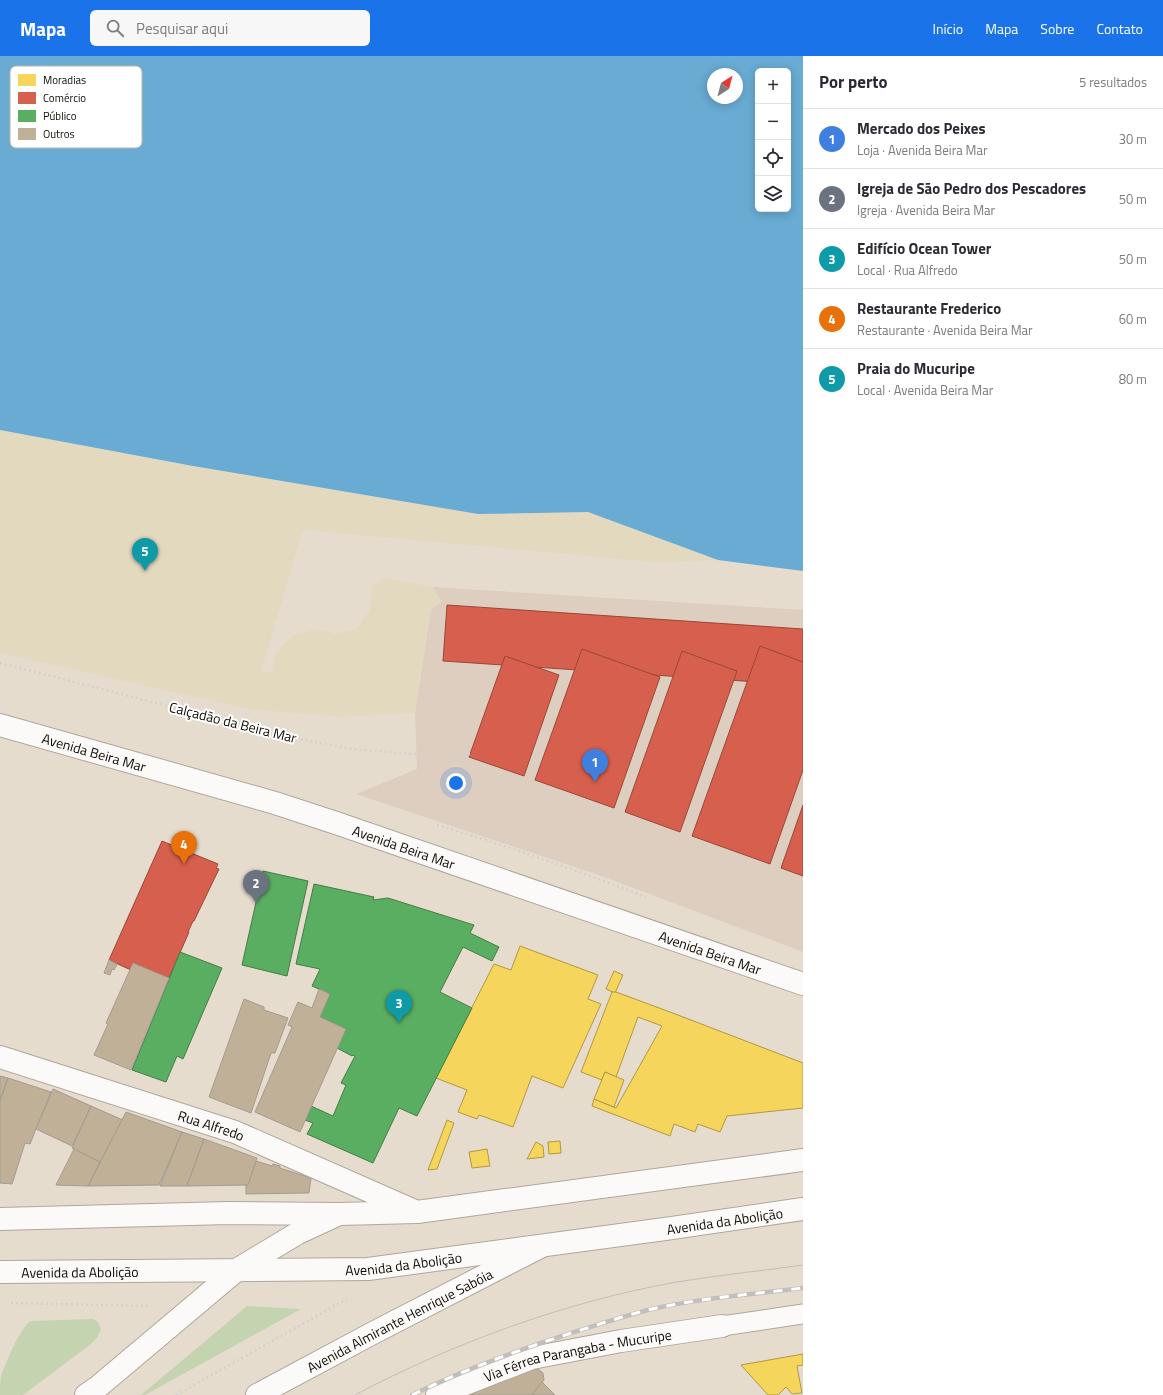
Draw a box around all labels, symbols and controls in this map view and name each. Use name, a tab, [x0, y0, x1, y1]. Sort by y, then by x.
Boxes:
search box	[90, 10, 370, 46]
text: Mapa	[20, 14, 66, 43]
icon: search	[104, 17, 126, 39]
text: Pesquisar aqui	[136, 17, 228, 40]
text: Início	[933, 18, 963, 39]
text: Mapa	[985, 18, 1018, 39]
text: Sobre	[1040, 18, 1074, 39]
text: Contato	[1096, 18, 1143, 39]
legend	[10, 66, 142, 148]
north arrow	[707, 68, 743, 104]
map controls	[755, 68, 791, 212]
button: +	[755, 68, 791, 104]
text: Por perto	[819, 69, 888, 95]
text: Moradias	[43, 72, 86, 88]
text: 5 resultados	[1079, 72, 1147, 92]
text: Comércio	[43, 90, 86, 106]
button: −	[755, 104, 791, 140]
text: Público	[43, 108, 77, 124]
text: Mercado dos Peixes	[857, 117, 986, 140]
text: Outros	[43, 126, 75, 142]
text: 1	[828, 129, 836, 149]
text: 30 m	[1119, 129, 1147, 149]
button: locate	[755, 140, 791, 176]
text: Loja · Avenida Beira Mar	[857, 140, 987, 160]
button: layers	[755, 176, 791, 212]
text: Igreja de São Pedro dos Pescadores	[857, 177, 1086, 200]
text: 2	[828, 189, 836, 209]
text: 50 m	[1119, 189, 1147, 209]
text: Igreja · Avenida Beira Mar	[857, 200, 995, 220]
text: Edifício Ocean Tower	[857, 237, 991, 260]
text: 3	[828, 249, 836, 269]
text: 50 m	[1119, 249, 1147, 269]
text: Local · Rua Alfredo	[857, 260, 958, 280]
text: Restaurante Frederico	[857, 297, 1001, 320]
text: 4	[828, 309, 836, 329]
text: 60 m	[1119, 309, 1147, 329]
text: Restaurante · Avenida Beira Mar	[857, 320, 1033, 340]
text: Praia do Mucuripe	[857, 357, 975, 380]
text: 5	[828, 369, 836, 389]
text: 80 m	[1119, 369, 1147, 389]
text: Local · Avenida Beira Mar	[857, 380, 993, 400]
pin: 5	[132, 538, 158, 571]
street label: Calçadão da Beira Mar	[167, 696, 299, 748]
street label: Avenida Beira Mar	[40, 727, 149, 777]
pin: 1	[582, 749, 608, 782]
your location	[446, 773, 466, 793]
street label: Avenida Beira Mar	[350, 819, 458, 874]
pin: 4	[171, 831, 197, 864]
pin: 2	[243, 870, 269, 903]
street label: Avenida Beira Mar	[656, 925, 765, 980]
pin: 3	[386, 990, 412, 1023]
street label: Rua Alfredo	[175, 1104, 248, 1146]
street label: Avenida da Abolição	[665, 1202, 784, 1239]
street label: Avenida da Abolição	[345, 1246, 463, 1280]
street label: Avenida da Abolição	[21, 1260, 139, 1282]
street label: Avenida Almirante Henrique Sabóia	[303, 1263, 496, 1377]
street label: Via Férrea Parangaba - Mucuripe	[480, 1323, 673, 1386]

